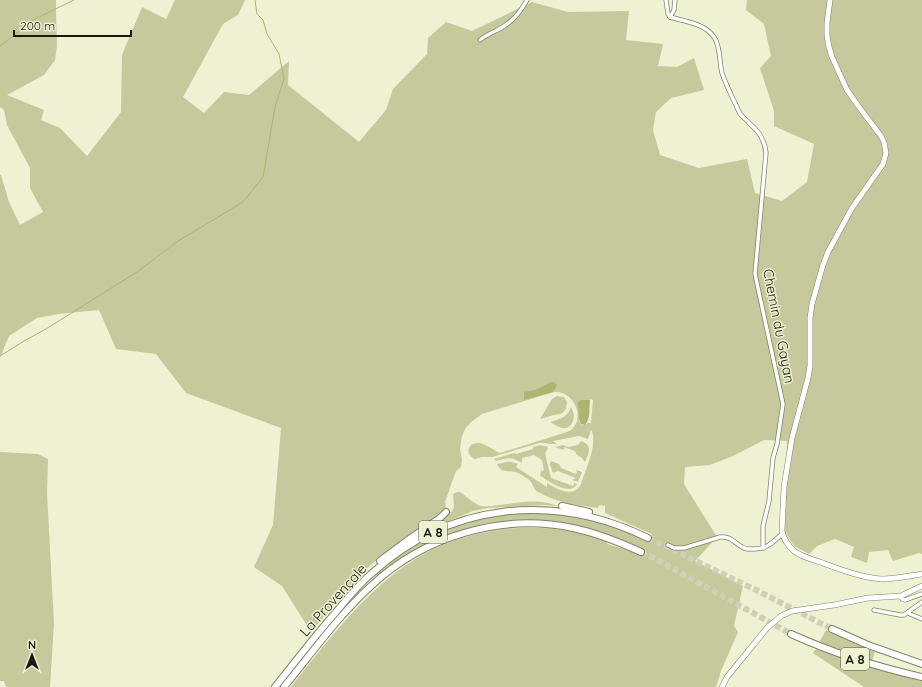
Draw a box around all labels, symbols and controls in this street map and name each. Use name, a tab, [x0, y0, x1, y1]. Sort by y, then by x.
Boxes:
scale bar	[14, 12, 131, 38]
text: 200 m	[20, 18, 55, 33]
street label: Chemin du Gayan	[759, 267, 799, 385]
road number: A 8	[419, 521, 447, 543]
street label: La Provençale	[296, 560, 370, 640]
north arrow	[12, 635, 52, 675]
text: N	[28, 638, 36, 652]
road number: A 8	[841, 648, 869, 670]

